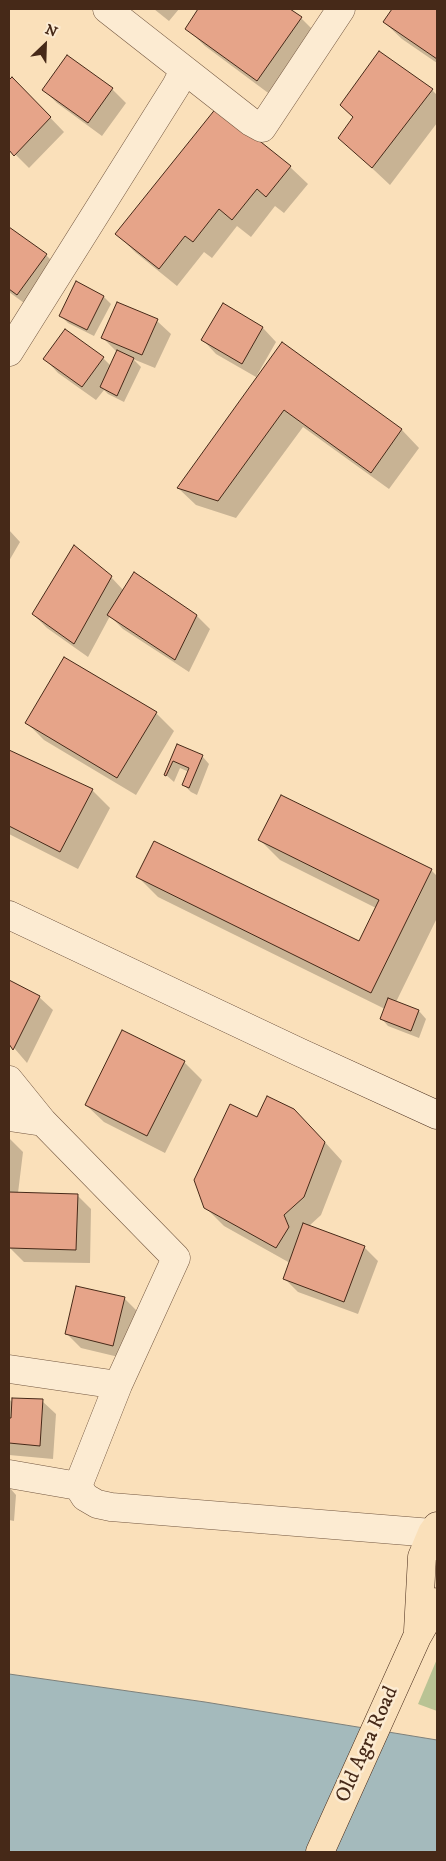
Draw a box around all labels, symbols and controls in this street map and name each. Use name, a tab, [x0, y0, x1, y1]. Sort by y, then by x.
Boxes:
north arrow	[20, 20, 70, 70]
text: N	[42, 21, 60, 42]
street label: Old Agra Road	[331, 1683, 405, 1807]

